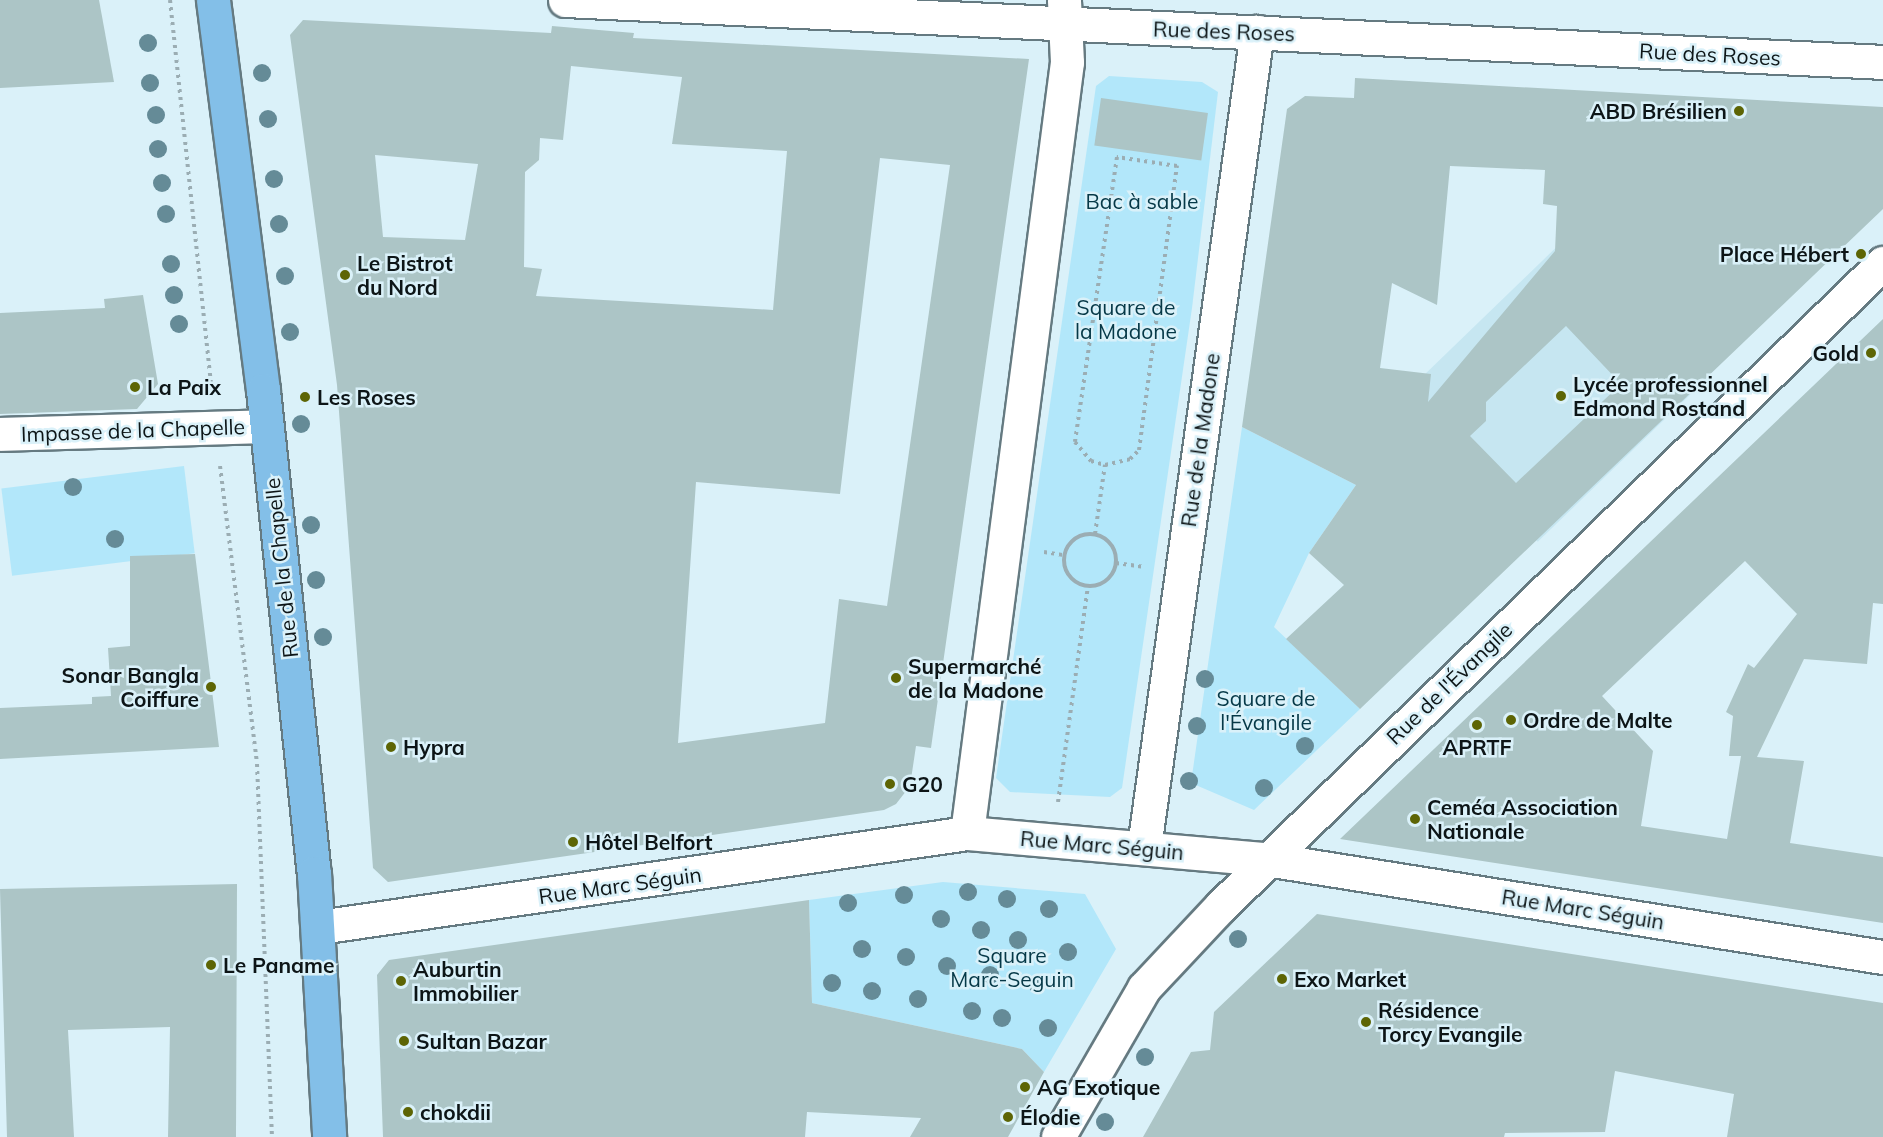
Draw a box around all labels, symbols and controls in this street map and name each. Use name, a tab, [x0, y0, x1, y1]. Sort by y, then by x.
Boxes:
street label: Rue des Roses	[1153, 16, 1295, 46]
street label: Rue des Roses	[1638, 38, 1782, 70]
place label: ABD Brésilien	[1590, 98, 1727, 124]
marker: ABD Brésilien	[1732, 104, 1746, 118]
park label: Bac à sable	[1086, 188, 1198, 214]
place label: Place Hébert	[1720, 241, 1849, 267]
marker: Place Hébert	[1854, 247, 1868, 261]
place label: Le Bistrot du Nord	[357, 250, 453, 300]
marker: Le Bistrot du Nord	[338, 268, 352, 282]
park label: Square de la Madone	[1075, 294, 1177, 344]
place label: Gold	[1813, 340, 1859, 366]
marker: Gold	[1864, 346, 1878, 360]
street label: Rue de la Madone	[1175, 352, 1225, 528]
place label: Lycée professionnel Edmond Rostand	[1573, 371, 1768, 421]
place label: La Paix	[147, 374, 221, 400]
marker: La Paix	[128, 380, 142, 394]
place label: Les Roses	[317, 384, 416, 410]
marker: Lycée professionnel Edmond Rostand	[1554, 389, 1568, 403]
marker: Les Roses	[298, 390, 312, 404]
street label: Impasse de la Chapelle	[21, 413, 245, 447]
street label: Rue de la Chapelle	[259, 477, 303, 659]
street label: Rue de l'Évangile	[1381, 617, 1517, 749]
place label: Supermarché de la Madone	[908, 653, 1043, 703]
place label: Sonar Bangla Coiffure	[62, 662, 199, 712]
marker: Supermarché de la Madone	[889, 671, 903, 685]
marker: Sonar Bangla Coiffure	[204, 680, 218, 694]
park label: Square de l'Évangile	[1217, 685, 1315, 735]
place label: Ordre de Malte	[1523, 707, 1672, 733]
marker: Ordre de Malte	[1504, 713, 1518, 727]
marker: APRTF	[1470, 718, 1484, 732]
place label: Hypra	[403, 734, 465, 760]
place label: APRTF	[1442, 734, 1512, 760]
marker: Hypra	[384, 740, 398, 754]
place label: G20	[902, 771, 943, 797]
marker: G20	[883, 777, 897, 791]
place label: Ceméa Association Nationale	[1427, 794, 1618, 844]
marker: Ceméa Association Nationale	[1408, 812, 1422, 826]
street label: Rue Marc Séguin	[1019, 825, 1185, 865]
place label: Hôtel Belfort	[585, 829, 712, 855]
marker: Hôtel Belfort	[566, 835, 580, 849]
street label: Rue Marc Séguin	[537, 861, 703, 909]
street label: Rue Marc Séguin	[1500, 884, 1666, 934]
park label: Square Marc-Seguin	[950, 942, 1074, 992]
place label: Le Paname	[223, 952, 335, 978]
place label: Auburtin Immobilier	[413, 956, 518, 1006]
marker: Le Paname	[204, 958, 218, 972]
place label: Exo Market	[1294, 966, 1406, 992]
marker: Exo Market	[1275, 972, 1289, 986]
marker: Auburtin Immobilier	[394, 974, 408, 988]
place label: Résidence Torcy Evangile	[1378, 997, 1523, 1047]
marker: Résidence Torcy Evangile	[1359, 1015, 1373, 1029]
place label: Sultan Bazar	[416, 1028, 547, 1054]
marker: Sultan Bazar	[397, 1034, 411, 1048]
place label: AG Exotique	[1037, 1074, 1160, 1100]
marker: AG Exotique	[1018, 1080, 1032, 1094]
place label: chokdii	[420, 1099, 491, 1125]
place label: Élodie	[1020, 1104, 1080, 1130]
marker: chokdii	[401, 1105, 415, 1119]
marker: Élodie	[1001, 1110, 1015, 1124]

